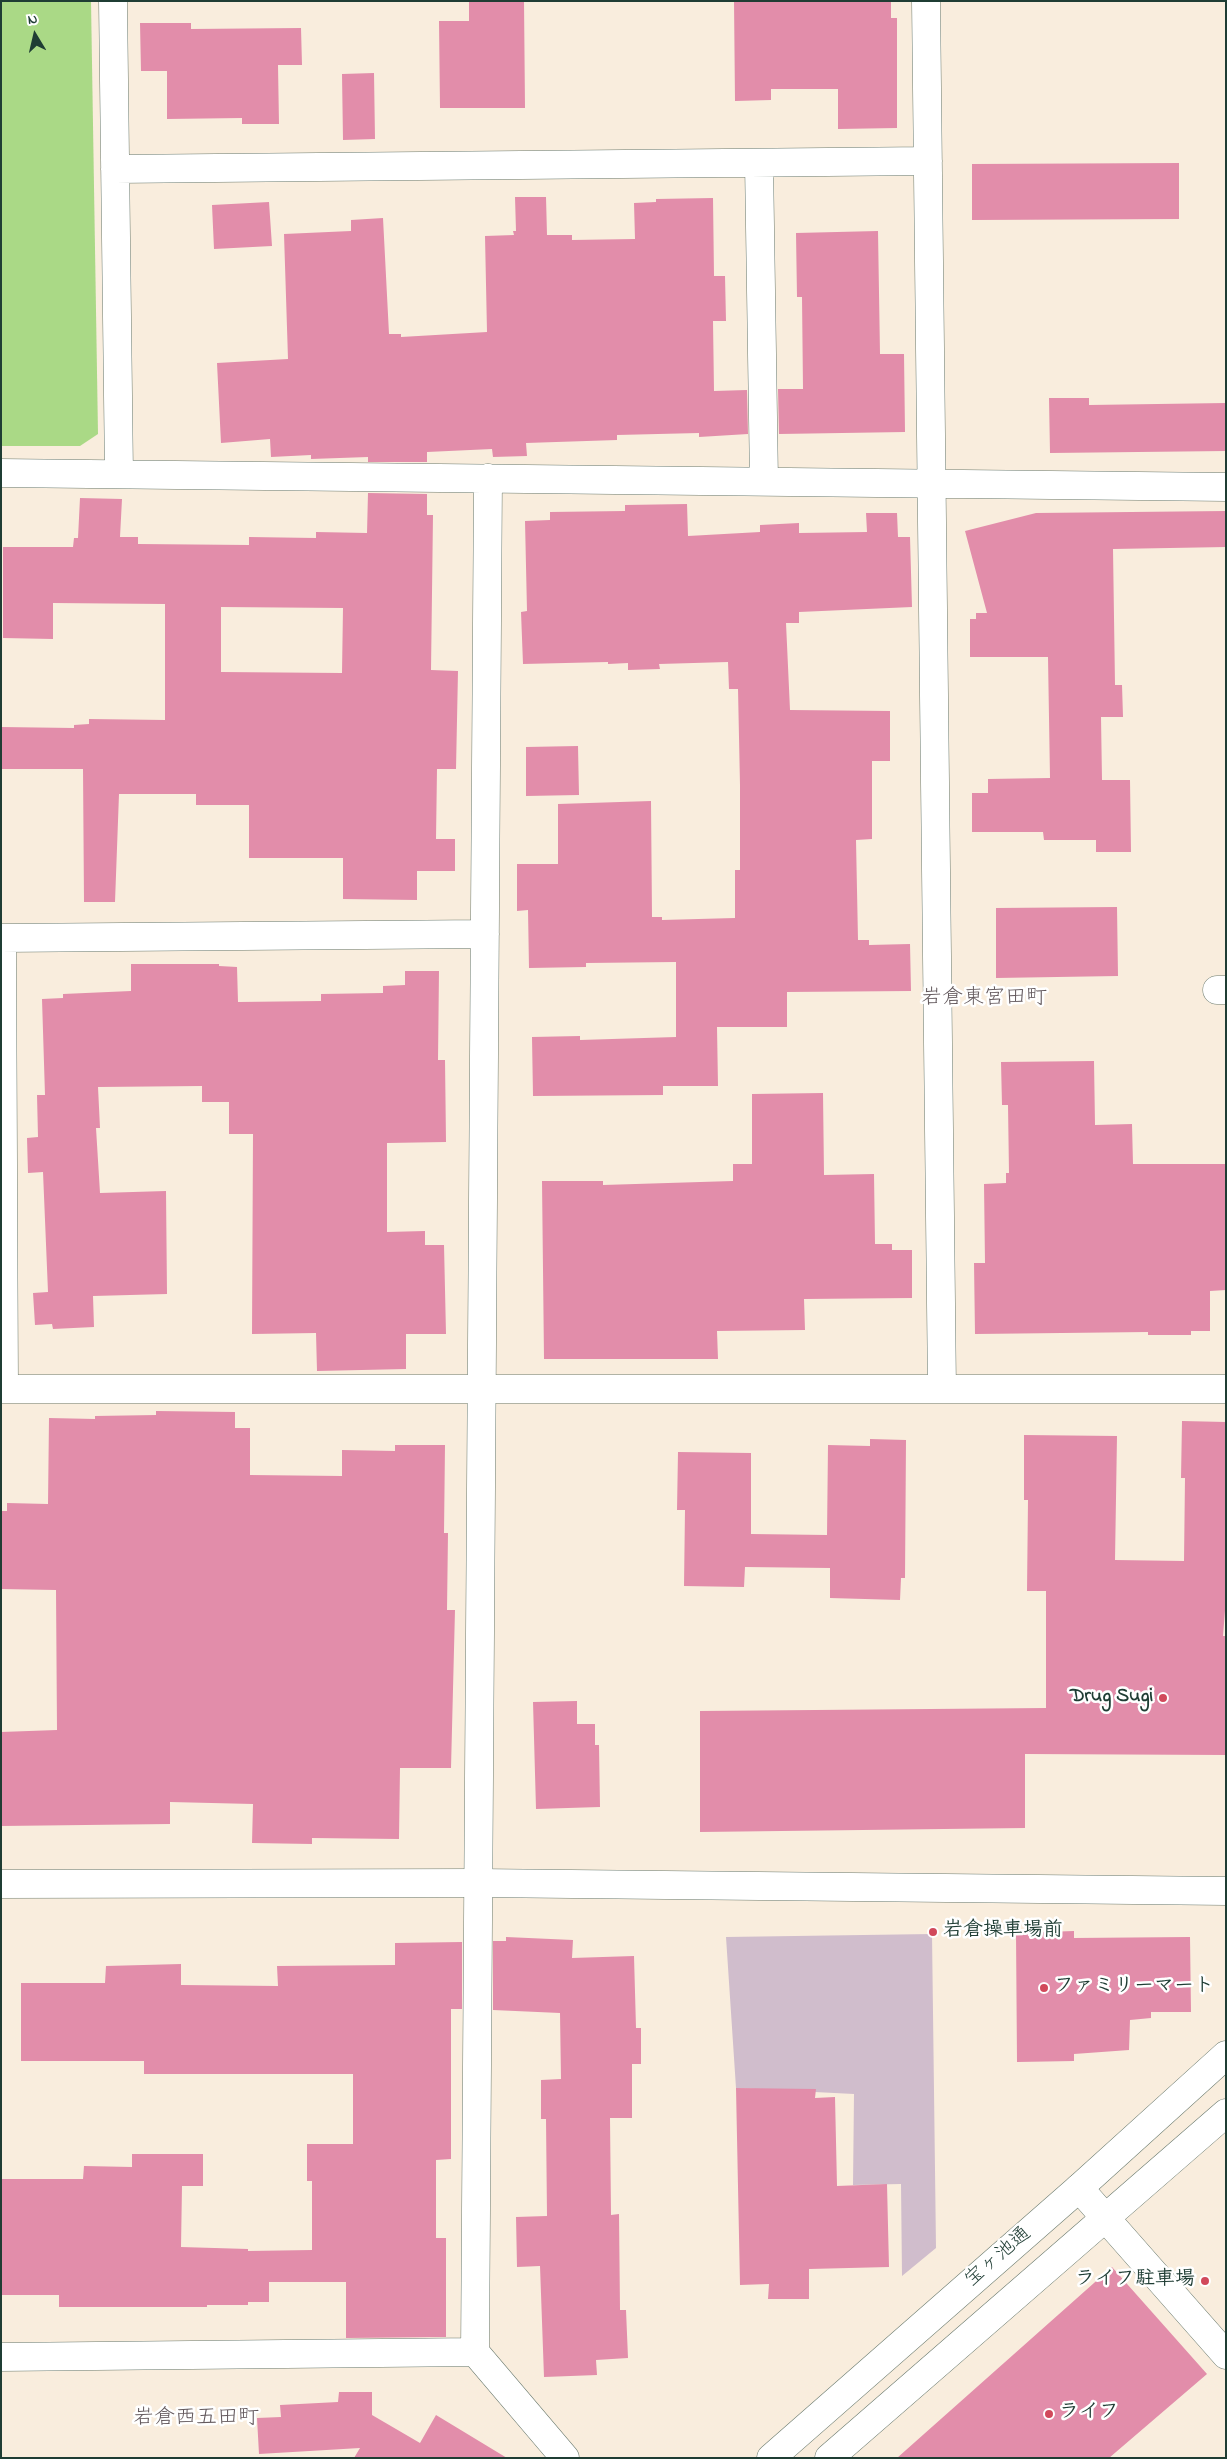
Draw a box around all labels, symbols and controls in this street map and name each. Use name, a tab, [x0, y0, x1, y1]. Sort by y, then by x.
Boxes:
text: N	[26, 9, 39, 31]
north arrow	[10, 10, 60, 60]
district label: 岩倉東宮田町	[921, 987, 1047, 1013]
place label: Drug Sugi	[1070, 1686, 1153, 1710]
marker: Drug Sugi	[1157, 1692, 1169, 1704]
place label: 岩倉操車場前	[943, 1920, 1063, 1944]
marker: 岩倉操車場前	[927, 1926, 939, 1938]
place label: ファミリーマート	[1054, 1976, 1214, 2000]
marker: ファミリーマート	[1038, 1982, 1050, 1994]
street label: 宝ヶ池通	[961, 2223, 1037, 2293]
place label: ライフ駐車場	[1075, 2269, 1195, 2293]
marker: ライフ駐車場	[1199, 2275, 1211, 2287]
place label: ライフ	[1059, 2402, 1119, 2426]
district label: 岩倉西五田町	[133, 2407, 259, 2433]
marker: ライフ	[1043, 2408, 1055, 2420]

